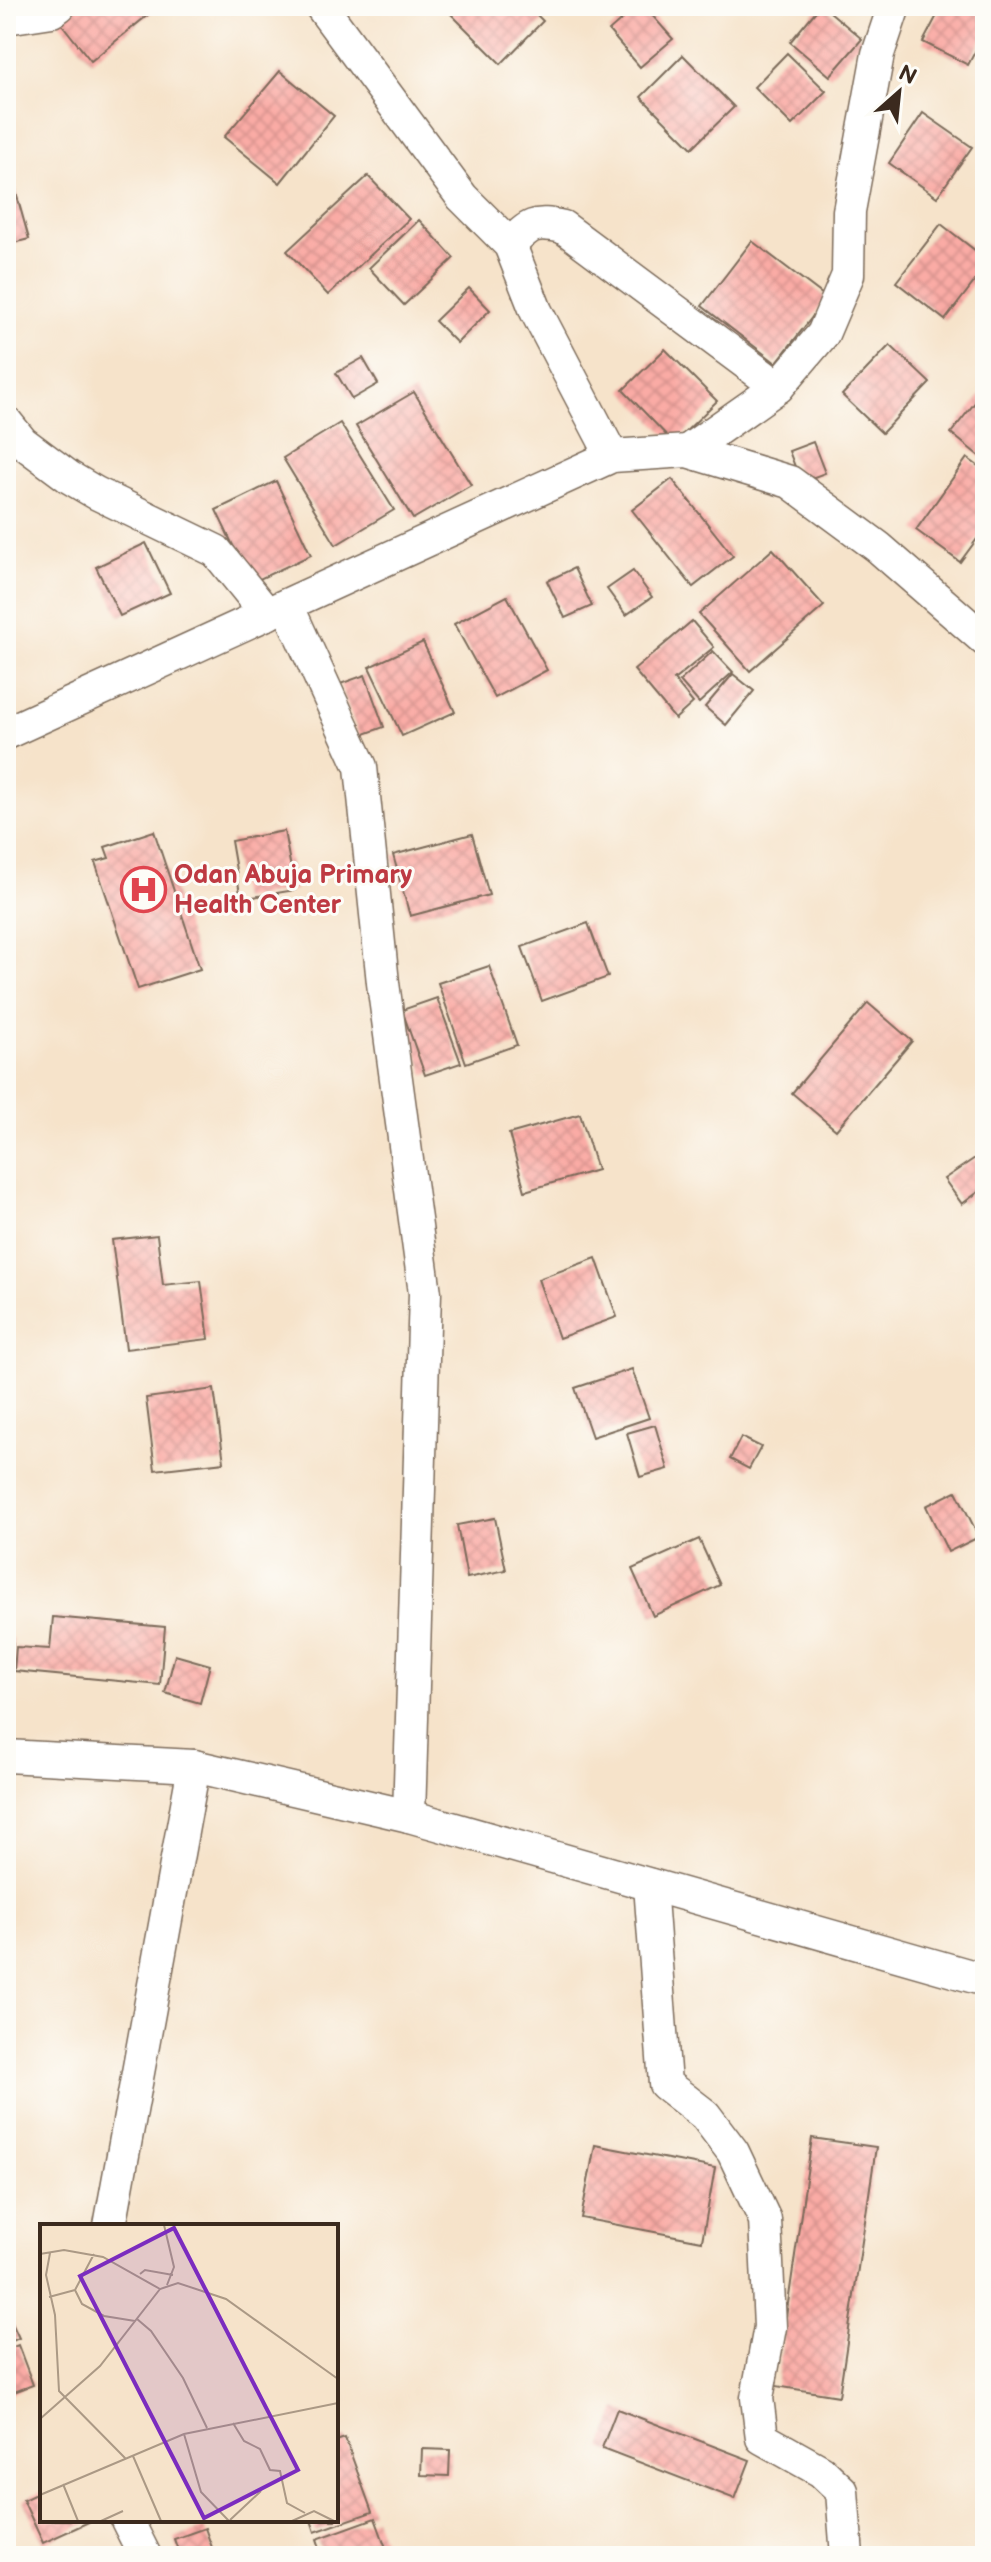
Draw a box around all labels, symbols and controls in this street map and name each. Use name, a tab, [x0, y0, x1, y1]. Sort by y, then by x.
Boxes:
north arrow	[859, 52, 939, 132]
text: N	[894, 60, 921, 91]
place label: Odan Abuja Primary Health Center	[174, 860, 412, 921]
hospital icon: Odan Abuja Primary Health Center	[119, 866, 167, 914]
inset map	[40, 2224, 338, 2522]

